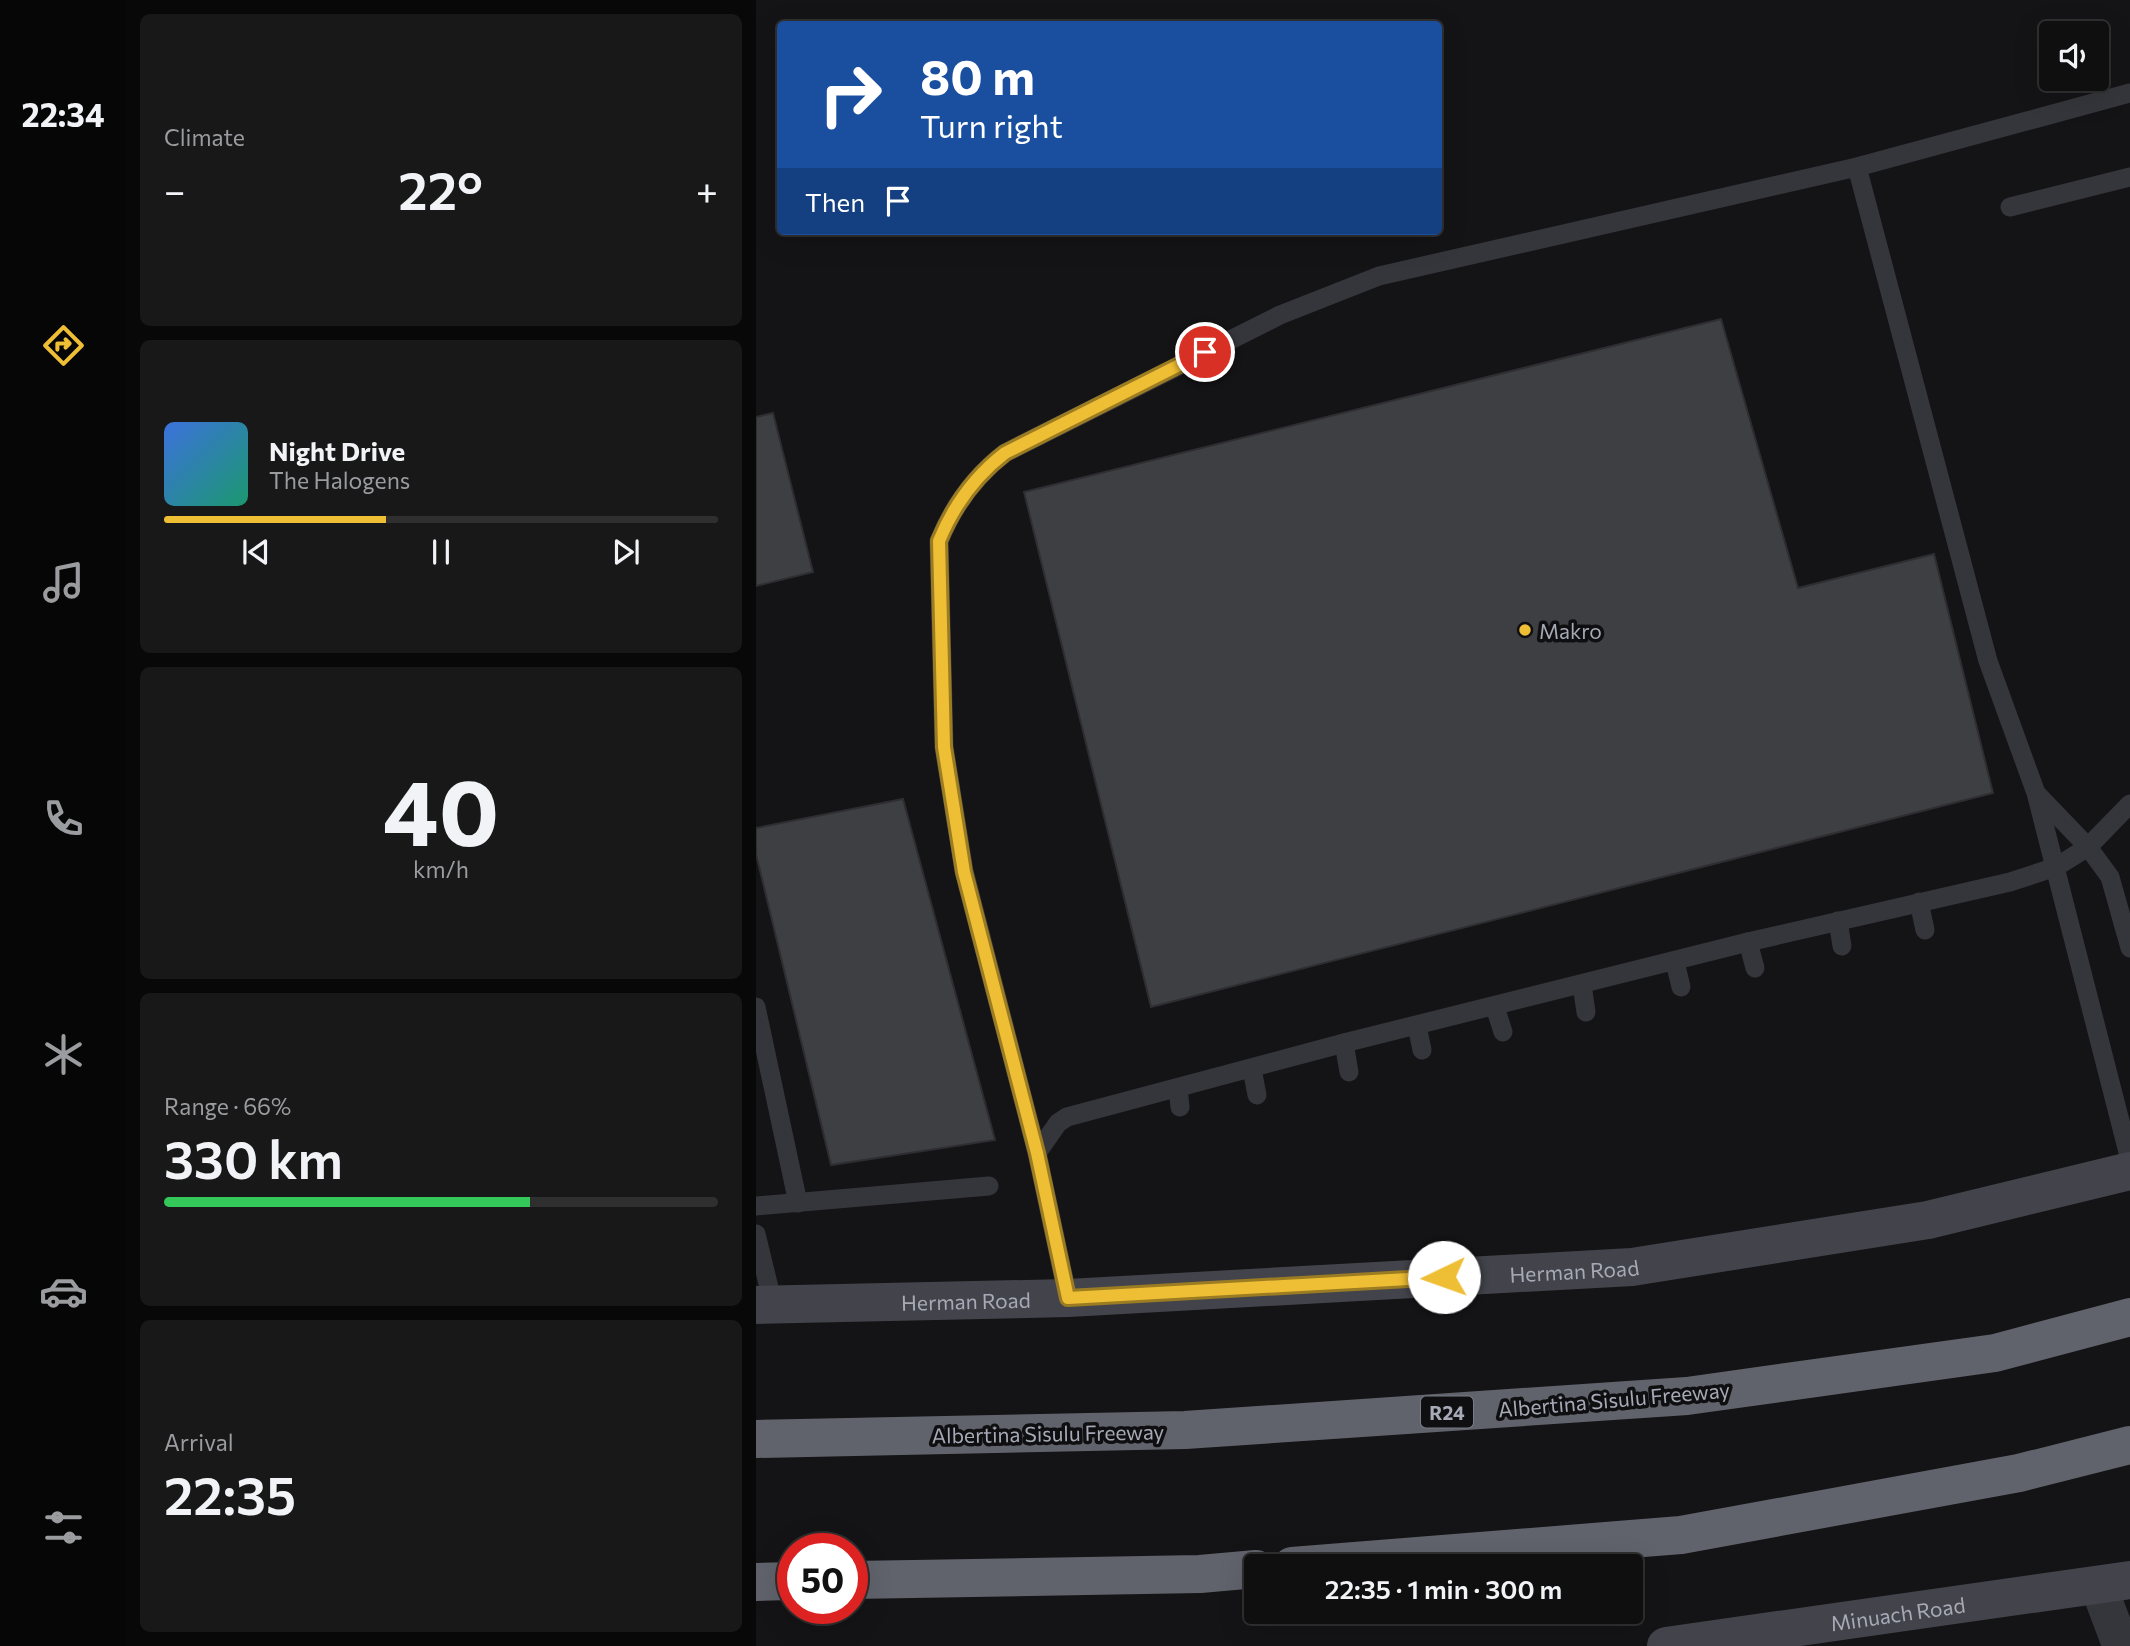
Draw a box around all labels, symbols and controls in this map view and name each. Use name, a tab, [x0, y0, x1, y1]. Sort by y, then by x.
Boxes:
map controls	[2039, 21, 2109, 91]
button: sound	[2039, 21, 2109, 91]
text: 80 m	[920, 45, 1035, 105]
icon: right	[805, 49, 896, 140]
text: 22:34	[21, 94, 105, 134]
text: Turn right	[920, 105, 1063, 145]
text: Climate	[164, 123, 245, 151]
text: 22°	[398, 157, 483, 221]
text: −	[164, 166, 186, 213]
text: +	[696, 166, 718, 213]
icon: arrive	[879, 182, 917, 220]
text: Then	[805, 186, 865, 217]
icon: directions	[39, 321, 88, 370]
pin	[1175, 322, 1235, 382]
icon: arrive	[1186, 333, 1224, 371]
text: Night Drive	[269, 435, 405, 466]
text: The Halogens	[269, 466, 410, 494]
icon: previous	[237, 533, 275, 571]
icon: pause	[422, 533, 460, 571]
icon: next	[607, 533, 645, 571]
icon: music	[39, 558, 88, 607]
place label: Makro	[1539, 618, 1602, 643]
marker: Makro	[1517, 622, 1533, 638]
text: 40	[383, 753, 499, 865]
icon: phone	[39, 794, 88, 843]
text: km/h	[413, 855, 469, 883]
icon: climate	[39, 1030, 88, 1079]
text: Range · 66%	[164, 1092, 291, 1120]
text: 330 km	[164, 1126, 343, 1190]
position arrow	[1407, 1240, 1481, 1314]
street label: Herman Road	[1509, 1254, 1641, 1286]
icon: car	[39, 1267, 88, 1316]
street label: Herman Road	[901, 1286, 1031, 1314]
street label: Albertina Sisulu Freeway	[1497, 1376, 1731, 1422]
road number: R24	[1421, 1396, 1473, 1428]
street label: Albertina Sisulu Freeway	[931, 1418, 1165, 1448]
text: Arrival	[164, 1428, 234, 1456]
text: 22:35	[164, 1462, 296, 1526]
icon: filters	[39, 1503, 88, 1552]
speed limit sign: 50	[777, 1533, 868, 1624]
text: 22:35 · 1 min · 300 m	[1325, 1573, 1562, 1604]
street label: Minuach Road	[1829, 1591, 1967, 1635]

